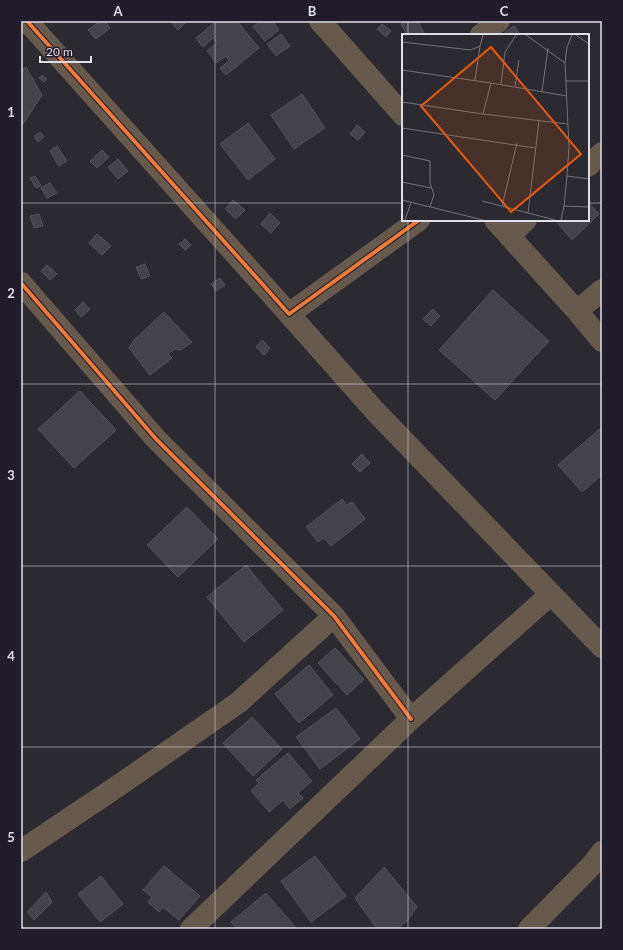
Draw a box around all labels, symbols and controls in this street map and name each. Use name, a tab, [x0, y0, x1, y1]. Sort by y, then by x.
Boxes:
text: A	[112, 3, 123, 19]
text: B	[308, 3, 317, 19]
text: C	[500, 3, 509, 19]
inset map	[402, 34, 589, 221]
scale bar	[40, 38, 91, 64]
text: 20 m	[46, 44, 73, 59]
text: 1	[7, 104, 15, 120]
text: 2	[7, 285, 15, 301]
text: 3	[7, 467, 15, 483]
text: 4	[7, 648, 15, 664]
text: 5	[7, 829, 15, 845]

